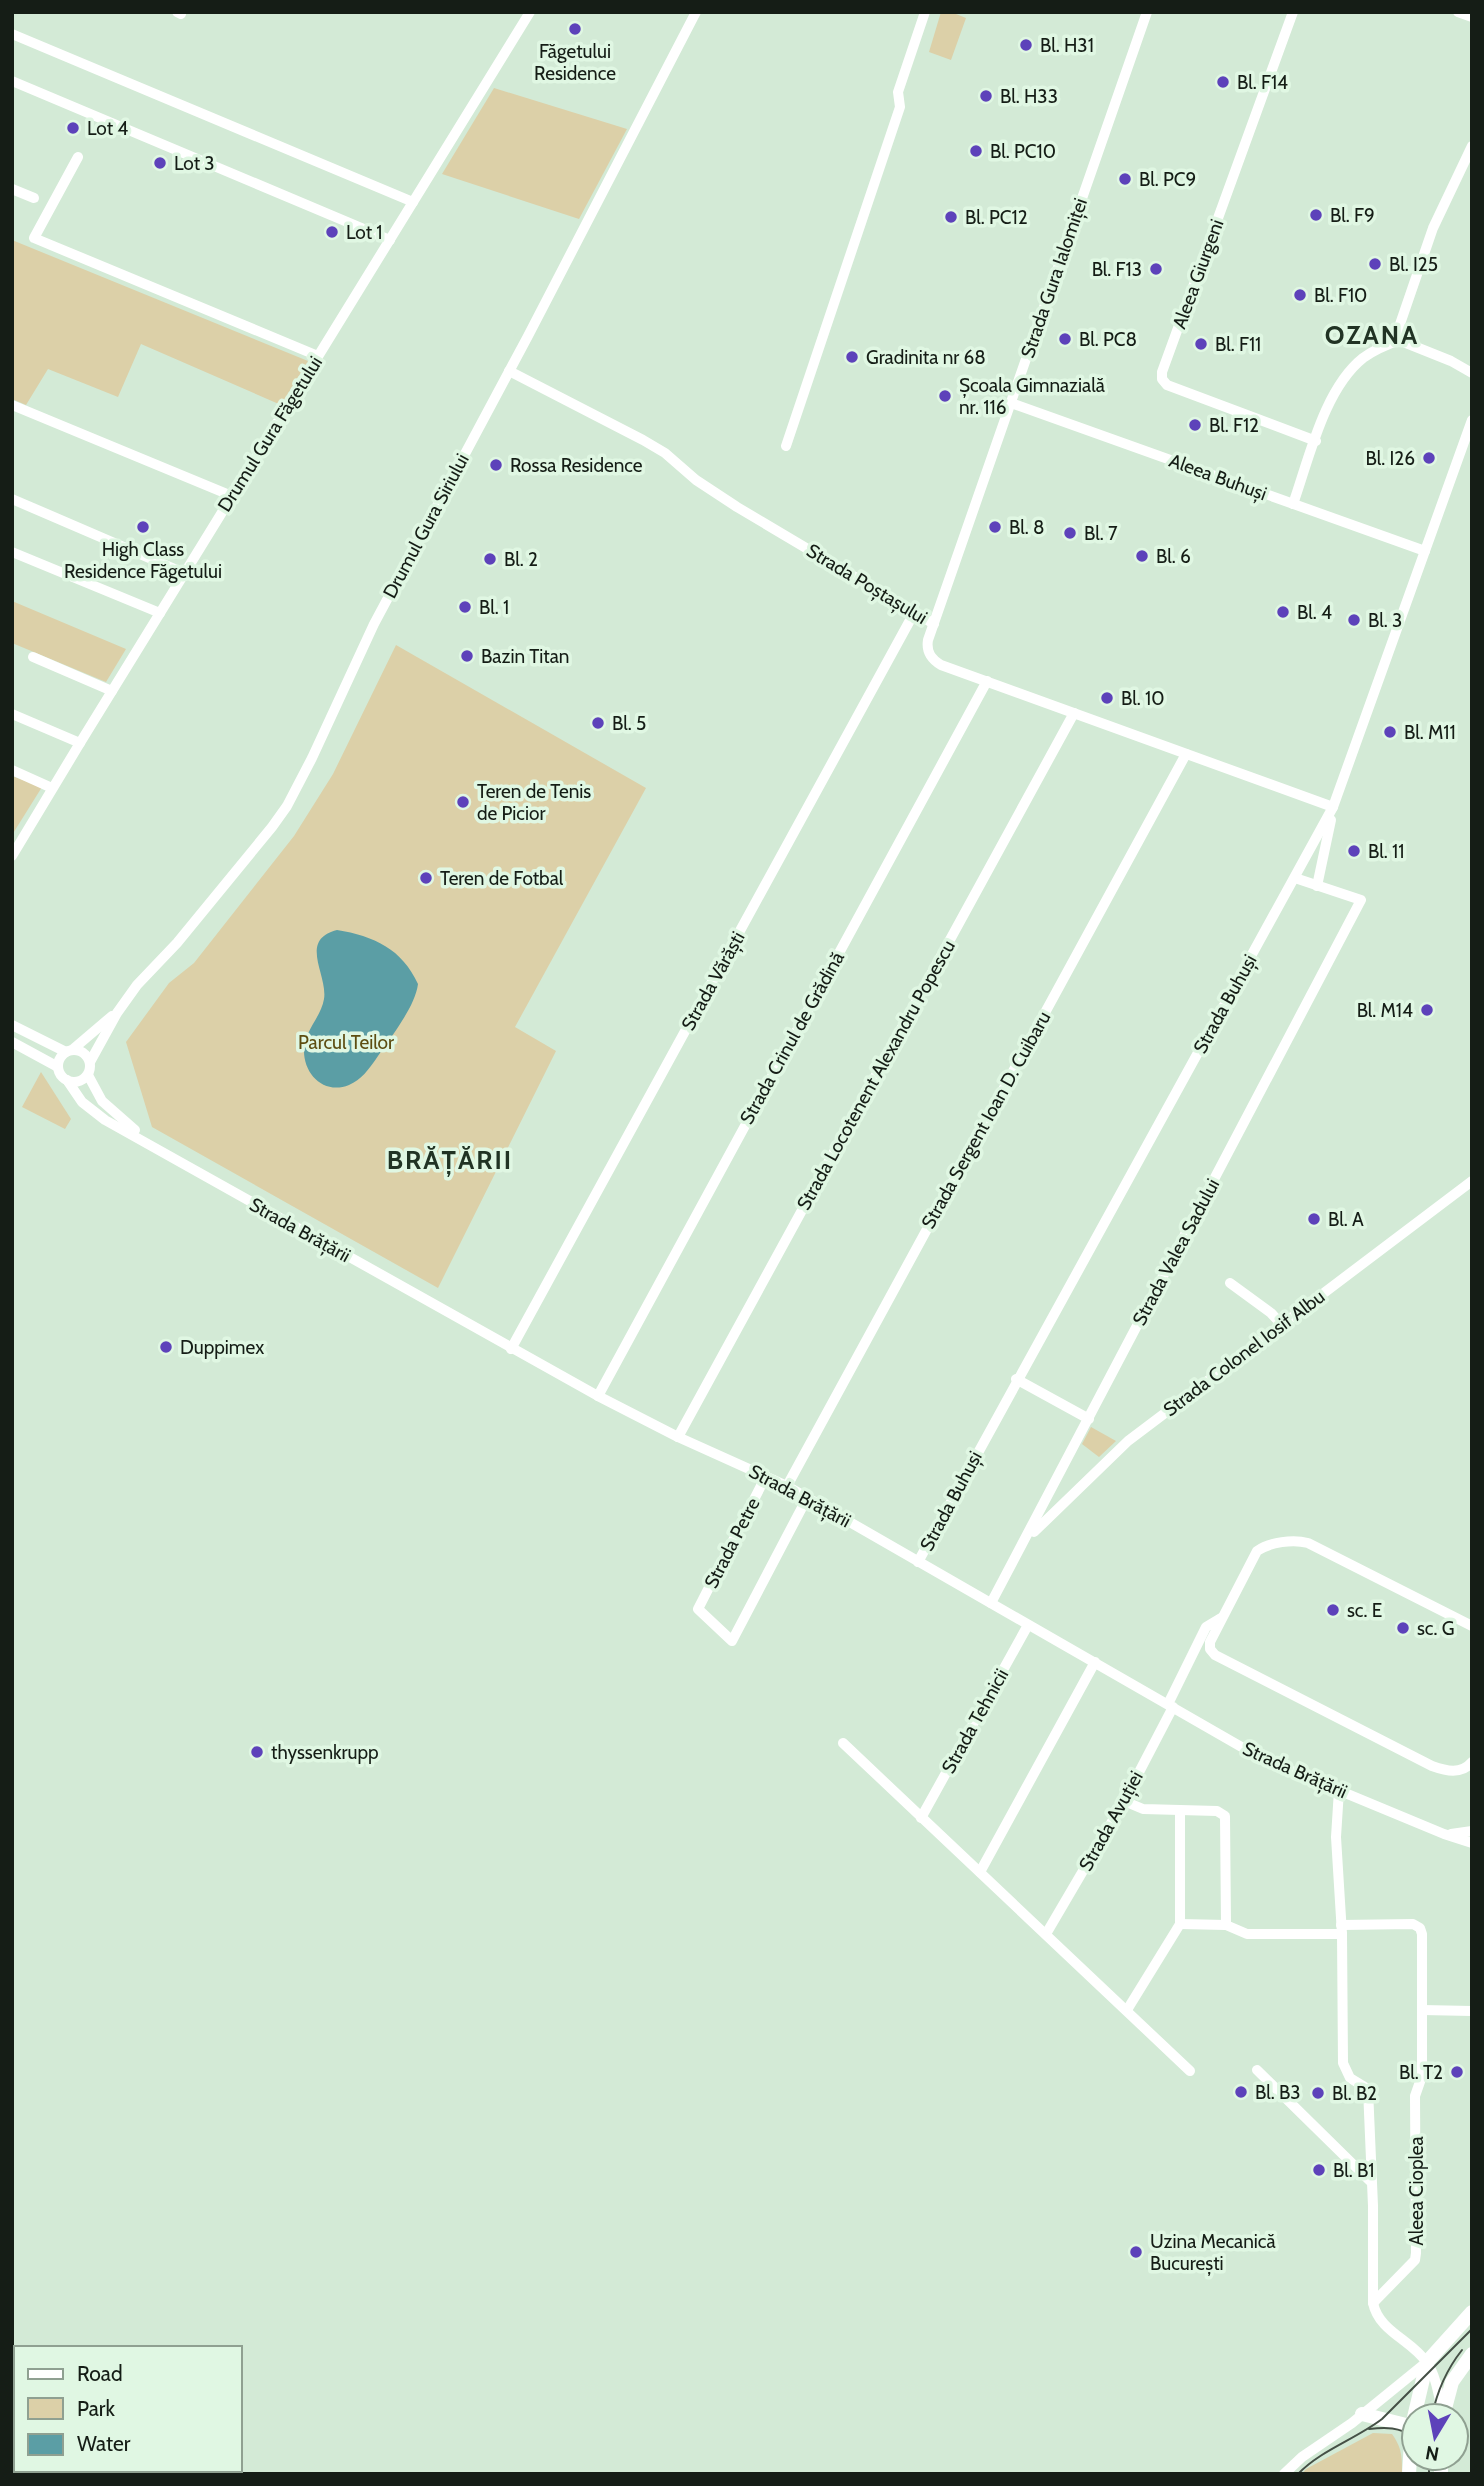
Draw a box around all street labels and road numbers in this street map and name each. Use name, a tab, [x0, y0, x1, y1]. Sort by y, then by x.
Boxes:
street label: Strada Gura Ialomiței	[1016, 195, 1093, 361]
street label: Aleea Giurgeni	[1167, 216, 1229, 332]
street label: Drumul Gura Făgetului	[213, 352, 327, 516]
street label: Aleea Buhuși	[1166, 449, 1270, 506]
street label: Drumul Gura Siriului	[378, 450, 474, 602]
street label: Strada Poștașului	[802, 539, 932, 630]
street label: Strada Vărăști	[676, 928, 750, 1035]
street label: Strada Locotenent Alexandru Popescu	[792, 936, 960, 1214]
street label: Strada Crinul de Grădină	[735, 948, 849, 1128]
street label: Strada Buhuși	[1188, 951, 1262, 1058]
street label: Strada Sergent Ioan D. Cuibaru	[917, 1007, 1055, 1233]
street label: Strada Valea Sadului	[1128, 1175, 1224, 1329]
street label: Strada Brățării	[245, 1193, 355, 1268]
street label: Strada Colonel Iosif Albu	[1159, 1285, 1329, 1421]
street label: Strada Buhuși	[915, 1447, 988, 1555]
street label: Strada Brățării	[745, 1460, 855, 1533]
street label: Strada Petre	[699, 1494, 765, 1592]
street label: Strada Tehnicii	[937, 1665, 1013, 1777]
street label: Strada Brățării	[1239, 1737, 1351, 1804]
street label: Strada Avuției	[1074, 1767, 1149, 1875]
street label: Aleea Cioplea	[1405, 2136, 1428, 2246]

